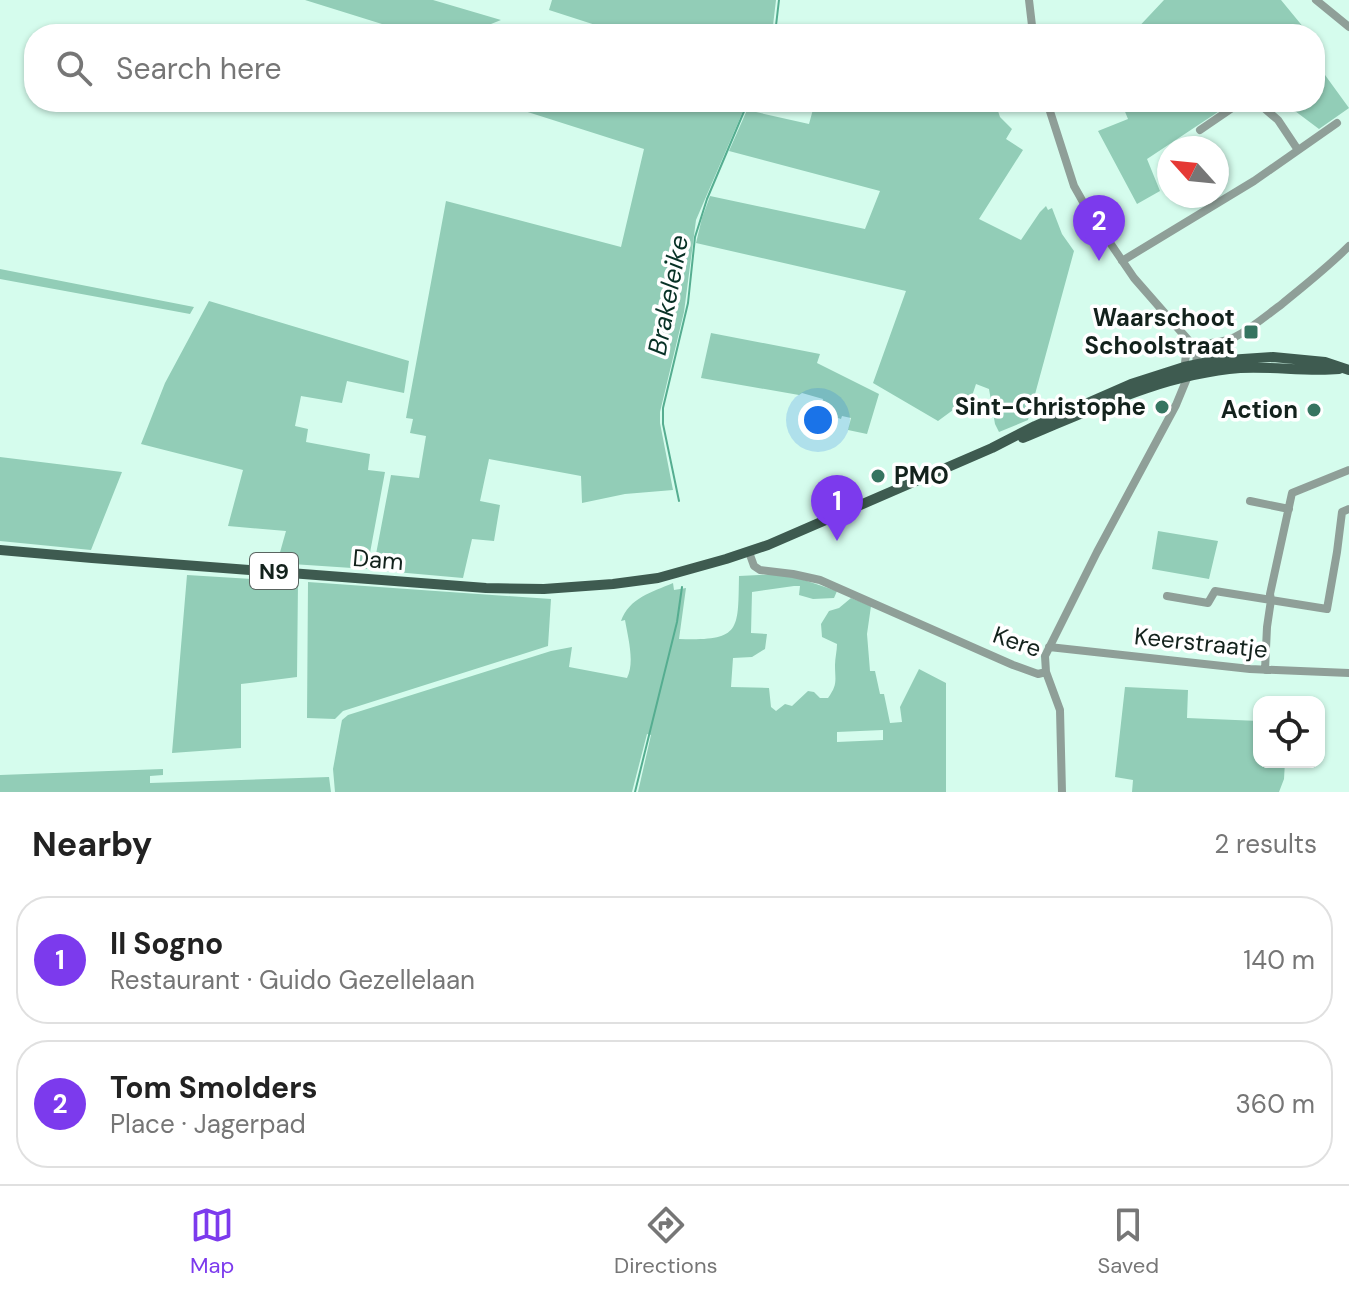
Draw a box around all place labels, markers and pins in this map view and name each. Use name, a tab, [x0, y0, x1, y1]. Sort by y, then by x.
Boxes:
pin: 2	[1073, 195, 1125, 261]
place label: Waarschoot Schoolstraat	[1084, 302, 1235, 361]
marker: Waarschoot Schoolstraat	[1242, 323, 1260, 341]
place label: Sint-Christophe	[955, 391, 1146, 422]
place label: Action	[1221, 394, 1298, 425]
marker: Sint-Christophe	[1153, 398, 1171, 416]
marker: Action	[1305, 401, 1323, 419]
place label: PMO	[894, 460, 949, 491]
marker: PMO	[869, 467, 887, 485]
pin: 1	[811, 475, 863, 541]

